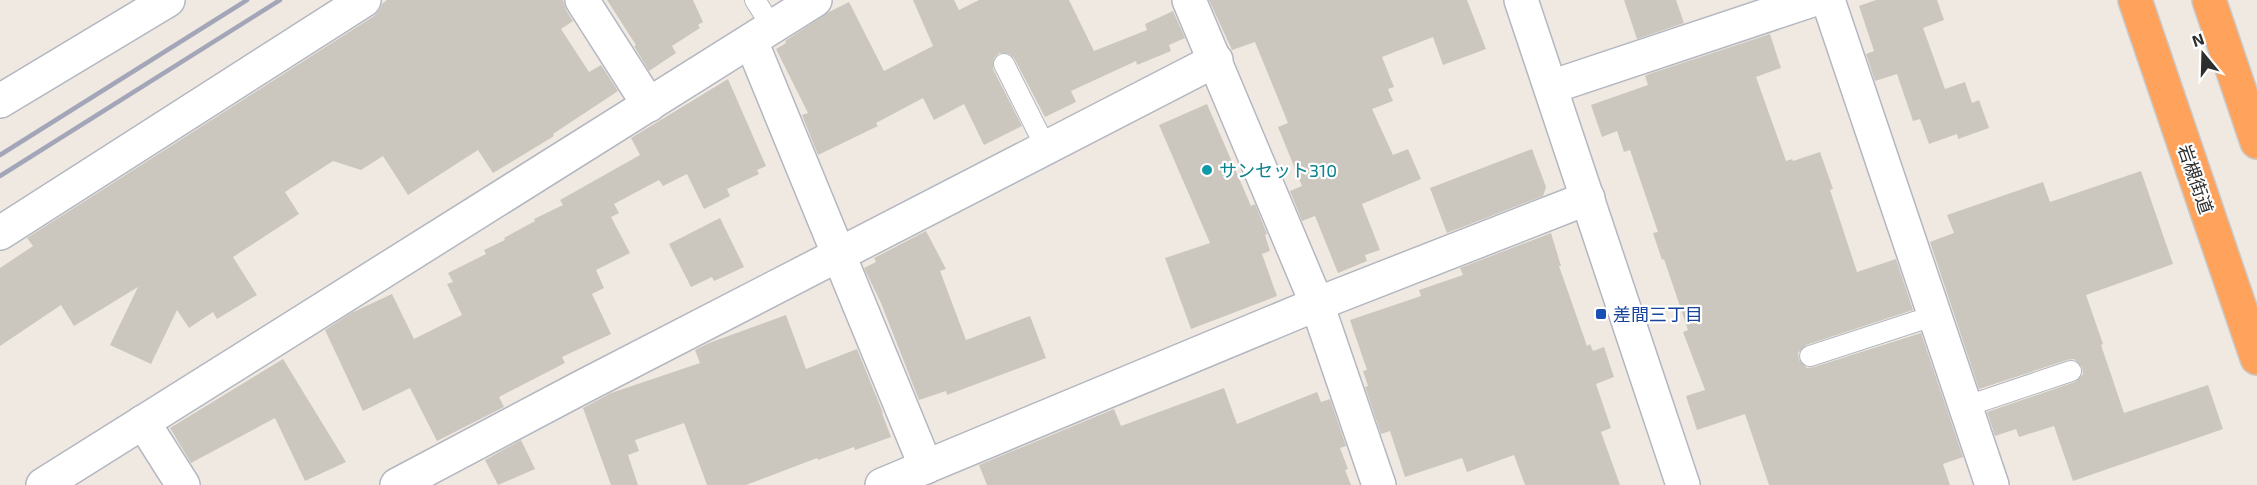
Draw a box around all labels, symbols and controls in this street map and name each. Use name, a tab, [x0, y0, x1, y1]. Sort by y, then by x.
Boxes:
north arrow	[2173, 24, 2233, 84]
text: N	[2189, 28, 2207, 50]
street label: 岩槻街道	[2174, 141, 2218, 217]
place label: サンセット310	[1219, 159, 1337, 181]
marker: サンセット310	[1200, 163, 1214, 177]
place label: 差間三丁目	[1613, 303, 1703, 325]
marker: 差間三丁目	[1594, 307, 1608, 321]

